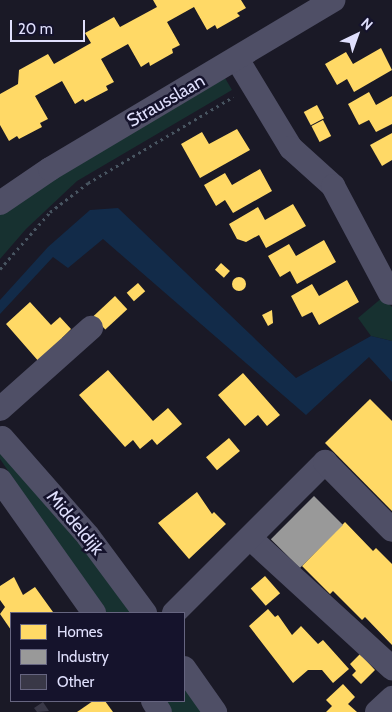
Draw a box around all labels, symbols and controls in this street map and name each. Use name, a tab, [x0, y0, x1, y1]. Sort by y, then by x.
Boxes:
scale bar	[12, 10, 88, 42]
north arrow	[332, 10, 382, 60]
text: N	[357, 14, 377, 34]
text: 20 m	[18, 20, 53, 38]
street label: Strausslaan	[123, 70, 209, 132]
street label: Middeldijk	[42, 486, 108, 560]
legend	[10, 612, 185, 702]
text: Homes	[57, 623, 103, 641]
text: Industry	[57, 648, 109, 666]
text: Other	[57, 673, 94, 691]

